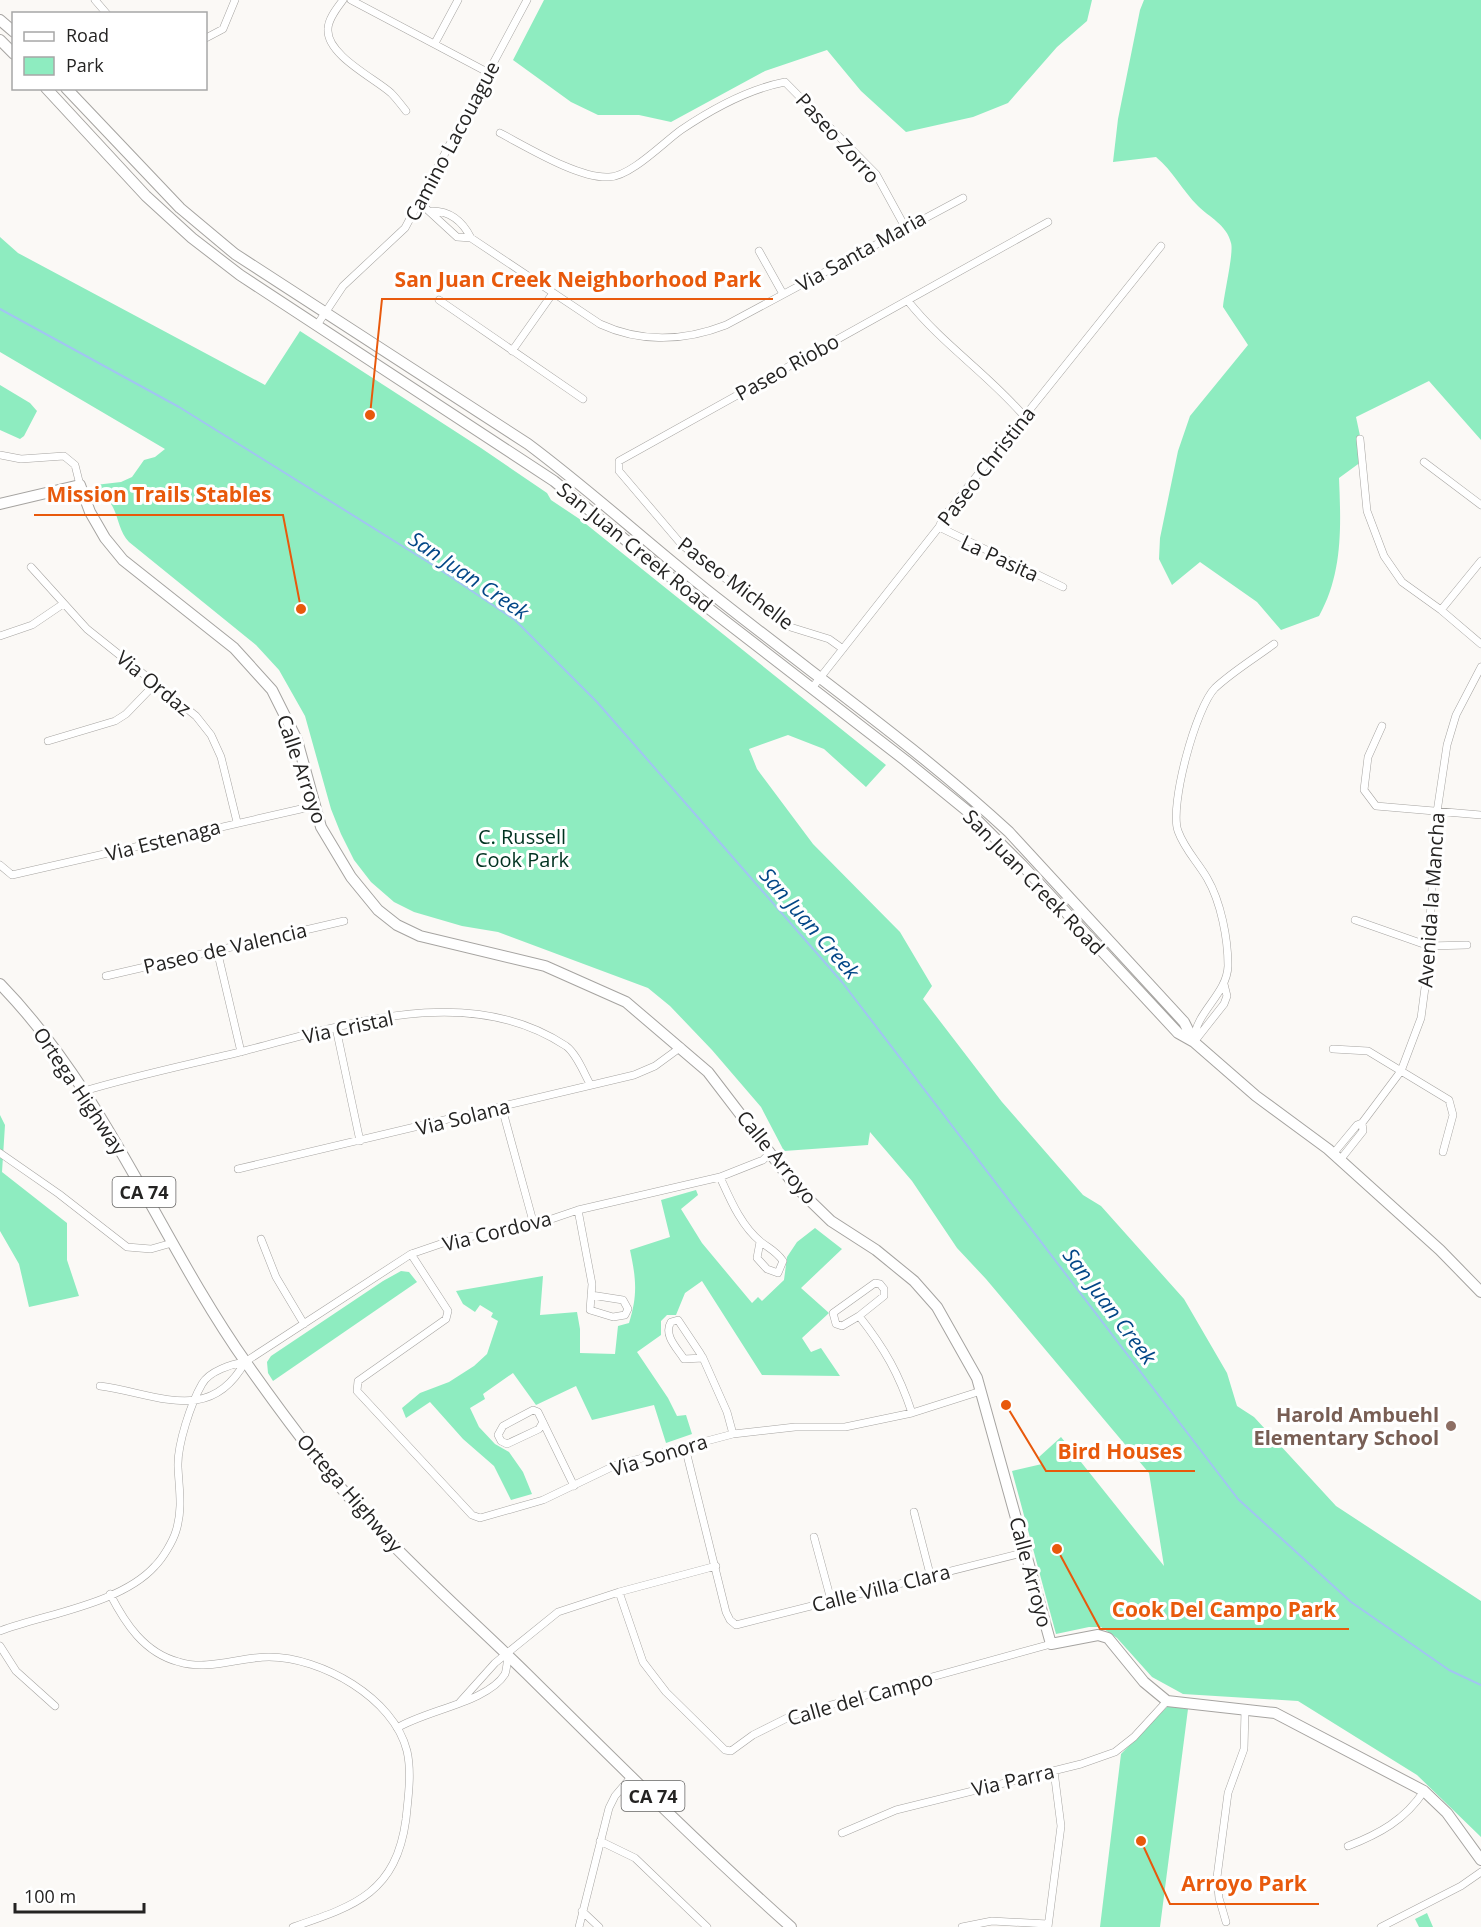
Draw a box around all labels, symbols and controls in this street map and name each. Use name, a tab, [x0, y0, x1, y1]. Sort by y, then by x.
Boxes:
legend	[12, 12, 207, 90]
text: Road	[66, 23, 109, 47]
text: Park	[66, 53, 104, 77]
street label: Camino Lacouague	[398, 56, 506, 226]
street label: Paseo Zorro	[790, 87, 886, 189]
street label: Via Santa Maria	[791, 204, 931, 298]
callout: San Juan Creek Neighborhood Park	[382, 260, 773, 299]
text: San Juan Creek Neighborhood Park	[395, 265, 762, 293]
street label: Paseo Riobo	[730, 327, 844, 407]
street label: Paseo Christina	[931, 401, 1041, 531]
callout: Mission Trails Stables	[34, 476, 283, 515]
street label: San Juan Creek Road	[552, 476, 718, 618]
text: Mission Trails Stables	[47, 480, 271, 508]
water label: San Juan Creek	[404, 525, 535, 626]
street label: La Pasita	[957, 528, 1043, 588]
street label: Paseo Michelle	[673, 531, 799, 635]
street label: Via Ordaz	[111, 644, 197, 722]
street label: Calle Arroyo	[271, 711, 333, 827]
street label: San Juan Creek Road	[957, 803, 1111, 961]
street label: Avenida la Mancha	[1411, 812, 1451, 988]
street label: Via Estenaga	[103, 813, 223, 867]
park label: C. Russell Cook Park	[475, 823, 570, 873]
water label: San Juan Creek	[754, 861, 867, 985]
street label: Paseo de Valencia	[141, 916, 309, 980]
street label: Via Cristal	[300, 1004, 396, 1050]
street label: Ortega Highway	[27, 1022, 133, 1161]
street label: Via Solana	[413, 1092, 513, 1142]
street label: Calle Arroyo	[731, 1104, 823, 1210]
road number: CA 74	[112, 1177, 176, 1207]
street label: Via Cordova	[440, 1204, 554, 1258]
water label: San Juan Creek	[1057, 1242, 1163, 1371]
place label: Harold Ambuehl Elementary School	[1254, 1401, 1439, 1451]
marker: Harold Ambuehl Elementary School	[1444, 1419, 1458, 1433]
street label: Via Sonora	[607, 1427, 711, 1483]
street label: Ortega Highway	[291, 1428, 410, 1559]
callout: Bird Houses	[1046, 1432, 1195, 1471]
text: Bird Houses	[1058, 1437, 1182, 1465]
street label: Calle Arroyo	[1003, 1514, 1059, 1630]
street label: Calle Villa Clara	[809, 1558, 953, 1618]
callout: Cook Del Campo Park	[1100, 1590, 1349, 1629]
text: Cook Del Campo Park	[1112, 1595, 1337, 1623]
street label: Calle del Campo	[784, 1664, 936, 1732]
street label: Via Parra	[969, 1757, 1057, 1803]
road number: CA 74	[622, 1781, 684, 1811]
callout: Arroyo Park	[1170, 1865, 1319, 1904]
text: Arroyo Park	[1181, 1869, 1308, 1897]
scale bar	[15, 1876, 144, 1914]
text: 100 m	[24, 1884, 76, 1908]

